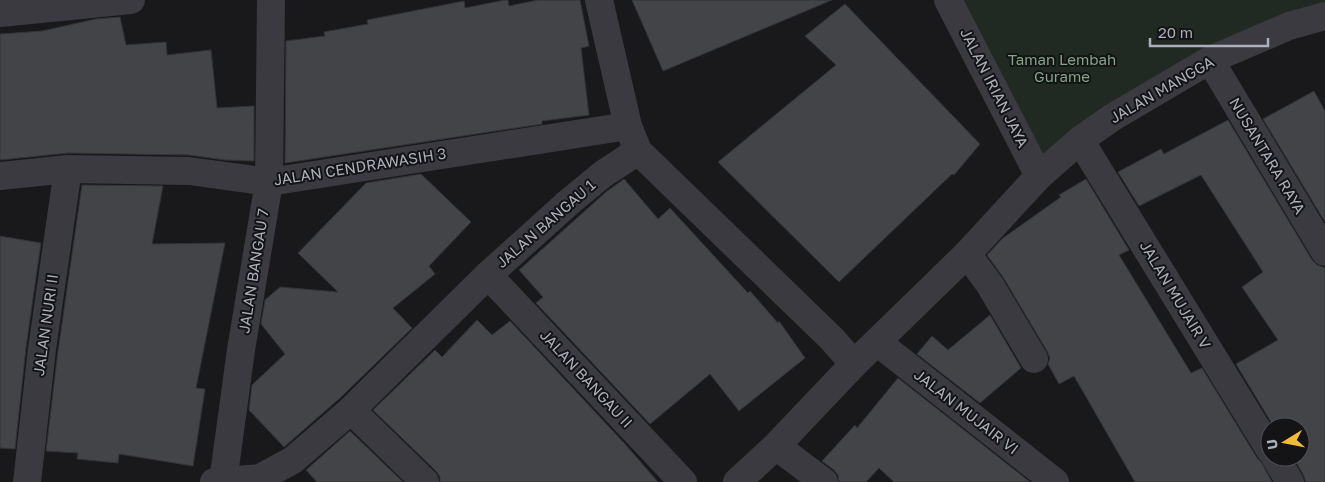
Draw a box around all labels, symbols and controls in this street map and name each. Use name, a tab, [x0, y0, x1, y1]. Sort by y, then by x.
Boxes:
scale bar	[1150, 15, 1268, 47]
text: 20 m	[1158, 23, 1193, 41]
street label: JALAN IRIAN JAYA	[957, 25, 1033, 150]
park label: Taman Lembah Gurame	[1008, 50, 1116, 85]
street label: JALAN MANGGA	[1106, 52, 1217, 126]
street label: NUSANTARA RAYA	[1226, 94, 1310, 217]
street label: JALAN CENDRAWASIH 3	[272, 143, 447, 189]
street label: JALAN BANGAU 1	[492, 175, 598, 271]
street label: JALAN BANGAU 7	[234, 207, 272, 334]
street label: JALAN MUJAIR V	[1137, 237, 1215, 352]
street label: JALAN NURI II	[29, 273, 61, 377]
street label: JALAN BANGAU II	[537, 326, 637, 431]
street label: JALAN MUJAIR VI	[911, 365, 1022, 457]
north arrow	[1260, 417, 1310, 467]
text: U	[1262, 438, 1281, 451]

